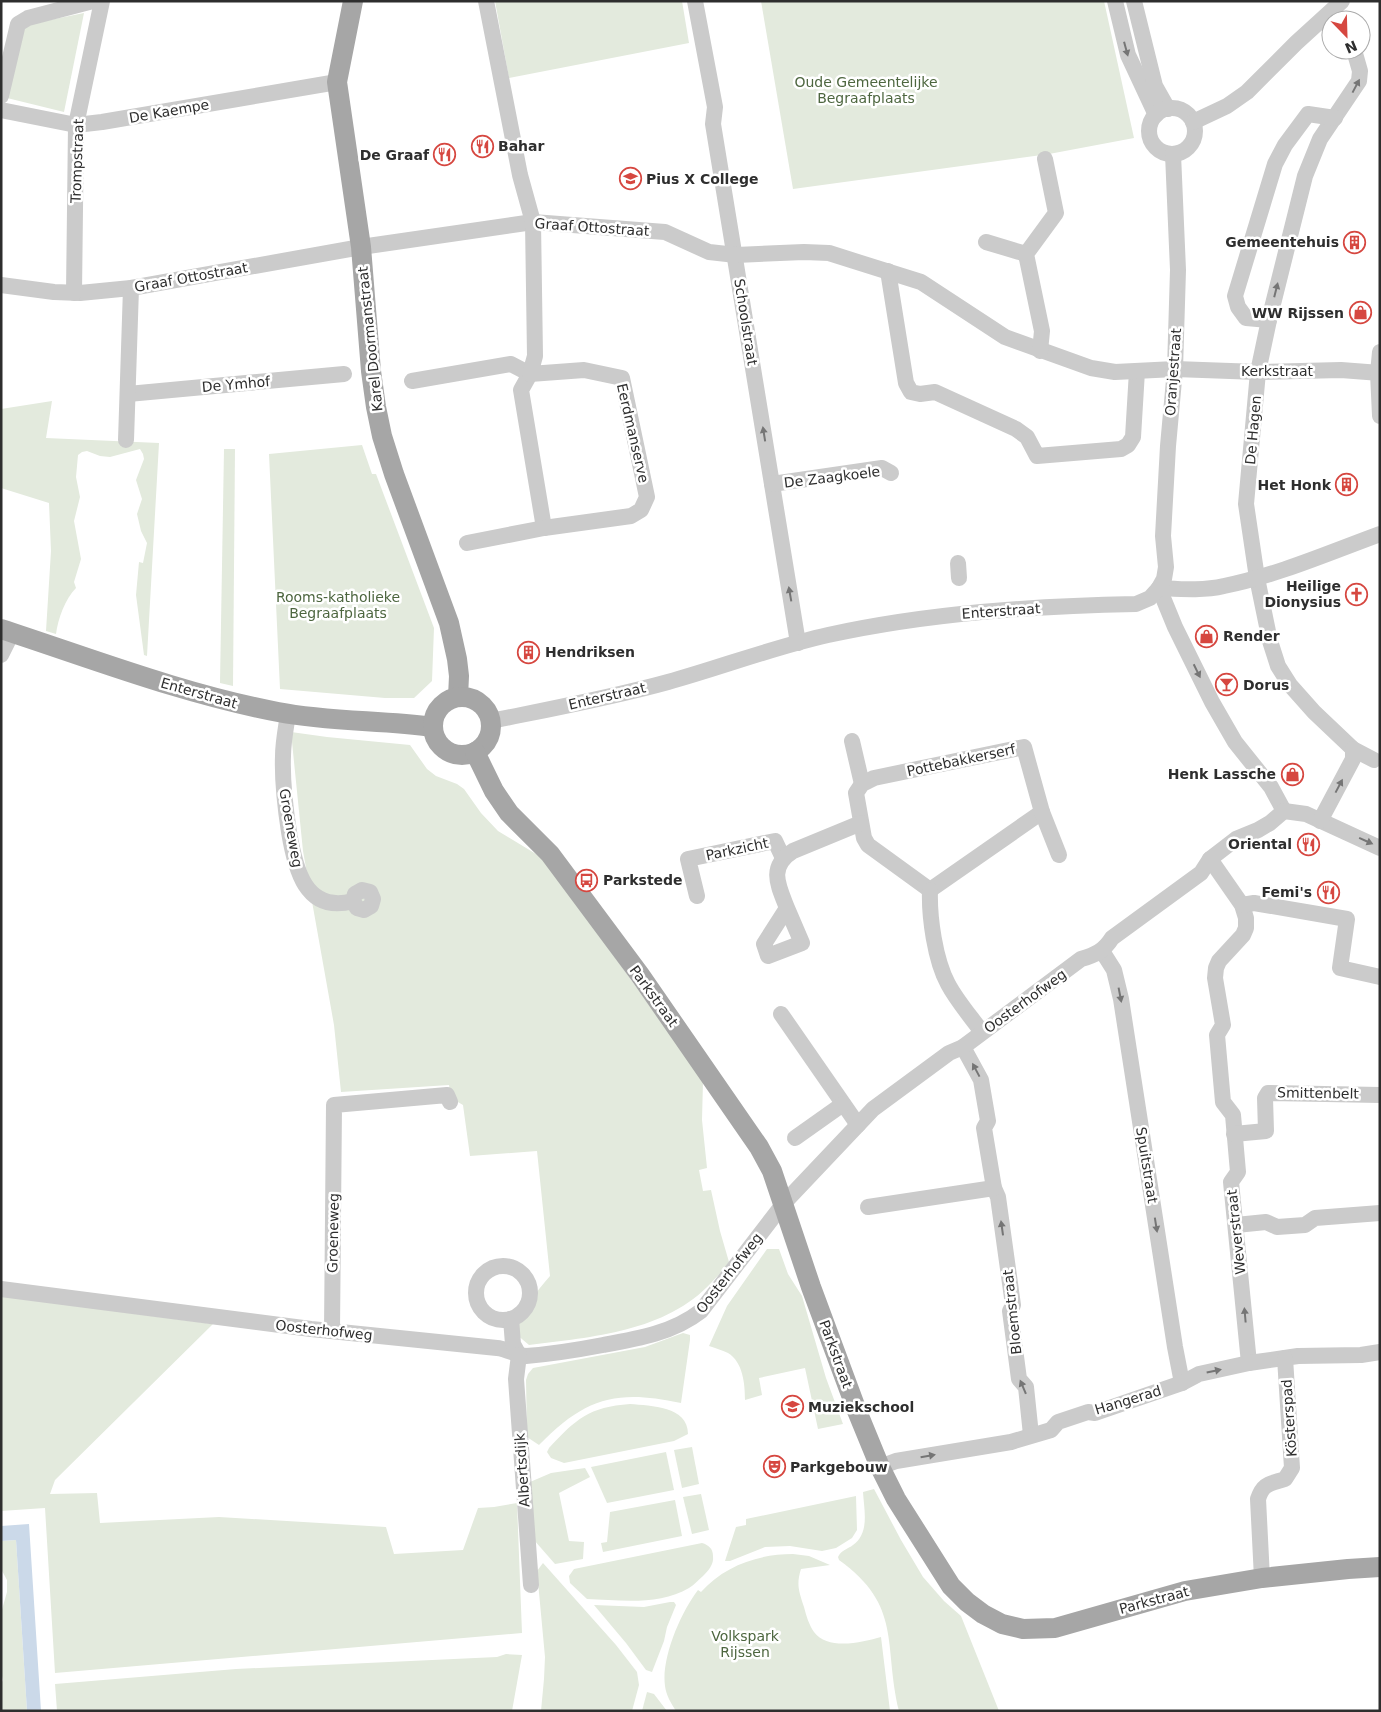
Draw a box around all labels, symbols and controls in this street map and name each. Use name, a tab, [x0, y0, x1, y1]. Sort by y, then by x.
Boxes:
north arrow	[1321, 10, 1371, 60]
text: N	[1343, 37, 1360, 57]
one-way arrow	[1123, 41, 1131, 56]
park label: Oude Gemeentelijke Begraafplaats	[794, 74, 938, 106]
one-way arrow	[1351, 79, 1360, 93]
street label: De Kaempe	[128, 96, 210, 126]
street label: Trompstraat	[68, 118, 86, 204]
restaurant icon: Bahar	[470, 134, 494, 158]
place label: Bahar	[498, 138, 545, 154]
restaurant icon: De Graaf	[433, 143, 457, 167]
place label: De Graaf	[360, 147, 430, 163]
school or university icon: Pius X College	[618, 167, 642, 191]
place label: Pius X College	[646, 171, 758, 187]
street label: Graaf Ottostraat	[534, 215, 650, 239]
building icon: Gemeentehuis	[1343, 230, 1367, 254]
place label: Gemeentehuis	[1225, 234, 1339, 250]
street label: Graaf Ottostraat	[133, 259, 249, 295]
street label: Karel Doormanstraat	[354, 265, 386, 412]
street label: Schoolstraat	[731, 277, 761, 367]
one-way arrow	[1272, 283, 1280, 298]
shop icon: WW Rijssen	[1348, 301, 1372, 325]
place label: WW Rijssen	[1252, 305, 1344, 321]
street label: Oranjestraat	[1162, 327, 1184, 416]
street label: Kerkstraat	[1241, 363, 1314, 379]
street label: De Ymhof	[201, 373, 272, 395]
street label: Eerdmanserve	[614, 382, 652, 484]
street label: De Hagen	[1242, 395, 1264, 465]
one-way arrow	[760, 426, 768, 442]
street label: De Zaagkoele	[783, 463, 881, 491]
building icon: Het Honk	[1335, 473, 1359, 497]
place label: Het Honk	[1258, 477, 1332, 493]
place label: Heilige Dionysius	[1264, 578, 1341, 610]
church icon: Heilige Dionysius	[1345, 582, 1369, 606]
one-way arrow	[786, 586, 794, 602]
park label: Rooms-katholieke Begraafplaats	[276, 589, 400, 621]
street label: Enterstraat	[961, 600, 1041, 622]
shop icon: Render	[1195, 624, 1219, 648]
place label: Render	[1223, 628, 1280, 644]
building icon: Hendriksen	[517, 640, 541, 664]
place label: Hendriksen	[545, 644, 635, 660]
one-way arrow	[1193, 664, 1201, 678]
bar icon: Dorus	[1215, 673, 1239, 697]
street label: Enterstraat	[159, 674, 240, 712]
place label: Dorus	[1243, 677, 1289, 693]
street label: Enterstraat	[567, 679, 648, 713]
street label: Pottebakkerserf	[905, 740, 1018, 779]
shop icon: Henk Lassche	[1280, 762, 1304, 786]
place label: Henk Lassche	[1168, 766, 1276, 782]
one-way arrow	[1334, 779, 1343, 792]
street label: Groeneweg	[276, 787, 306, 869]
restaurant icon: Oriental	[1296, 832, 1320, 856]
street label: Parkzicht	[704, 834, 770, 863]
place label: Oriental	[1228, 836, 1292, 852]
one-way arrow	[1359, 838, 1373, 846]
bus stop icon: Parkstede	[575, 868, 599, 892]
place label: Parkstede	[603, 872, 683, 888]
restaurant icon: Femi's	[1316, 880, 1340, 904]
place label: Femi's	[1262, 884, 1312, 900]
street label: Parkstraat	[627, 962, 682, 1030]
street label: Oosterhofweg	[981, 966, 1069, 1036]
one-way arrow	[1117, 988, 1125, 1004]
one-way arrow	[972, 1063, 980, 1078]
street label: Smittenbelt	[1277, 1084, 1360, 1102]
street label: Spuitstraat	[1133, 1126, 1161, 1205]
street label: Weverstraat	[1224, 1188, 1248, 1275]
street label: Groeneweg	[324, 1193, 342, 1273]
one-way arrow	[1152, 1217, 1160, 1233]
one-way arrow	[998, 1220, 1006, 1236]
street label: Oosterhofweg	[693, 1230, 765, 1316]
street label: Bloemstraat	[1000, 1268, 1024, 1355]
one-way arrow	[1240, 1307, 1248, 1323]
street label: Oosterhofweg	[275, 1317, 373, 1343]
street label: Parkstraat	[816, 1318, 856, 1391]
one-way arrow	[1207, 1367, 1222, 1375]
street label: Kösterspad	[1278, 1379, 1300, 1457]
one-way arrow	[1019, 1380, 1028, 1395]
street label: Hangerad	[1093, 1382, 1163, 1418]
school or university icon: Muziekschool	[780, 1395, 804, 1419]
place label: Muziekschool	[808, 1399, 914, 1415]
street label: Albertsdijk	[511, 1432, 533, 1508]
one-way arrow	[920, 1451, 936, 1459]
theatre icon: Parkgebouw	[762, 1455, 786, 1479]
place label: Parkgebouw	[790, 1459, 888, 1475]
street label: Parkstraat	[1117, 1583, 1191, 1617]
park label: Volkspark Rijssen	[711, 1628, 780, 1660]

